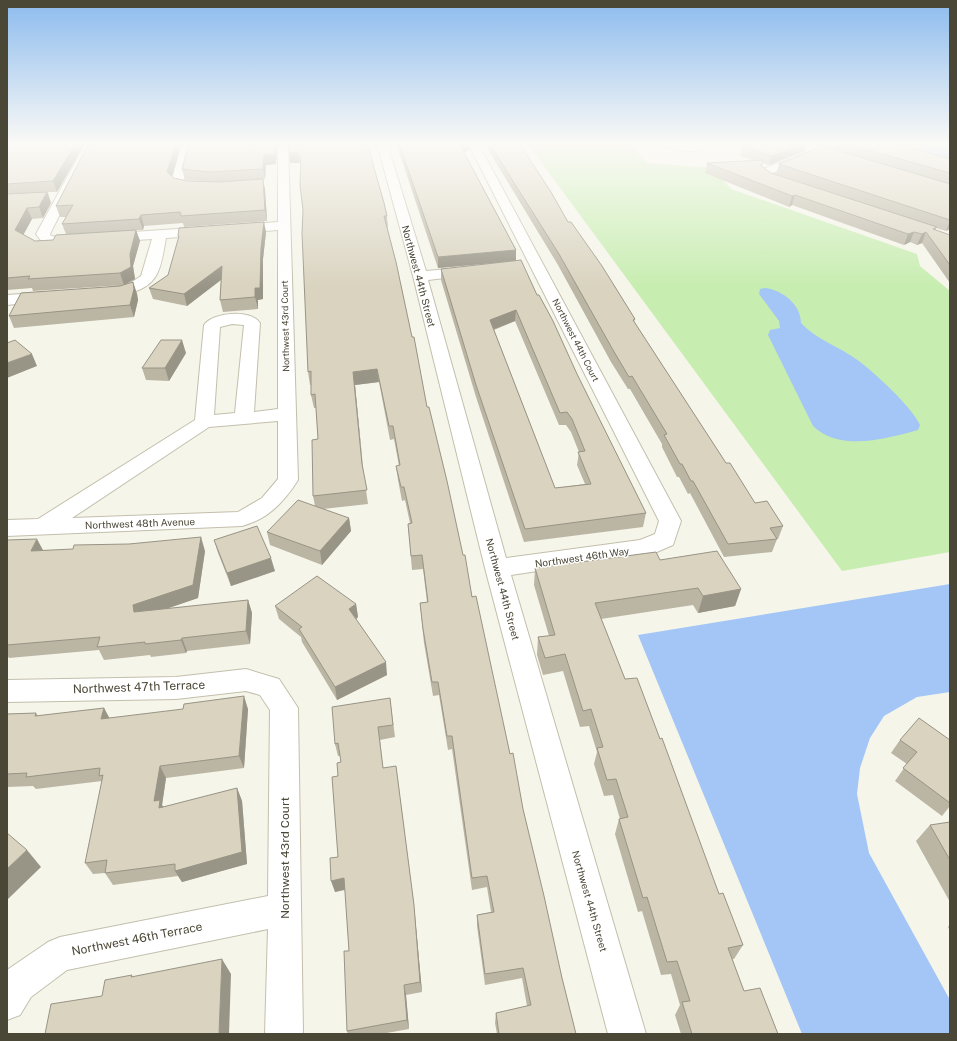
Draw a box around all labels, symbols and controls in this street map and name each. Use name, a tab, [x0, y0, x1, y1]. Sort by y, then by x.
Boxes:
street label: Northwest 44th Street	[400, 224, 438, 328]
street label: Northwest 43rd Court	[279, 280, 291, 372]
street label: Northwest 44th Court	[550, 297, 602, 384]
street label: Northwest 48th Avenue	[85, 515, 196, 531]
street label: Northwest 44th Street	[484, 537, 522, 641]
street label: Northwest 46th Way	[534, 544, 631, 570]
street label: Northwest 47th Terrace	[72, 678, 206, 696]
street label: Northwest 43rd Court	[278, 797, 292, 919]
street label: Northwest 44th Street	[570, 849, 610, 953]
street label: Northwest 46th Terrace	[70, 919, 204, 959]

